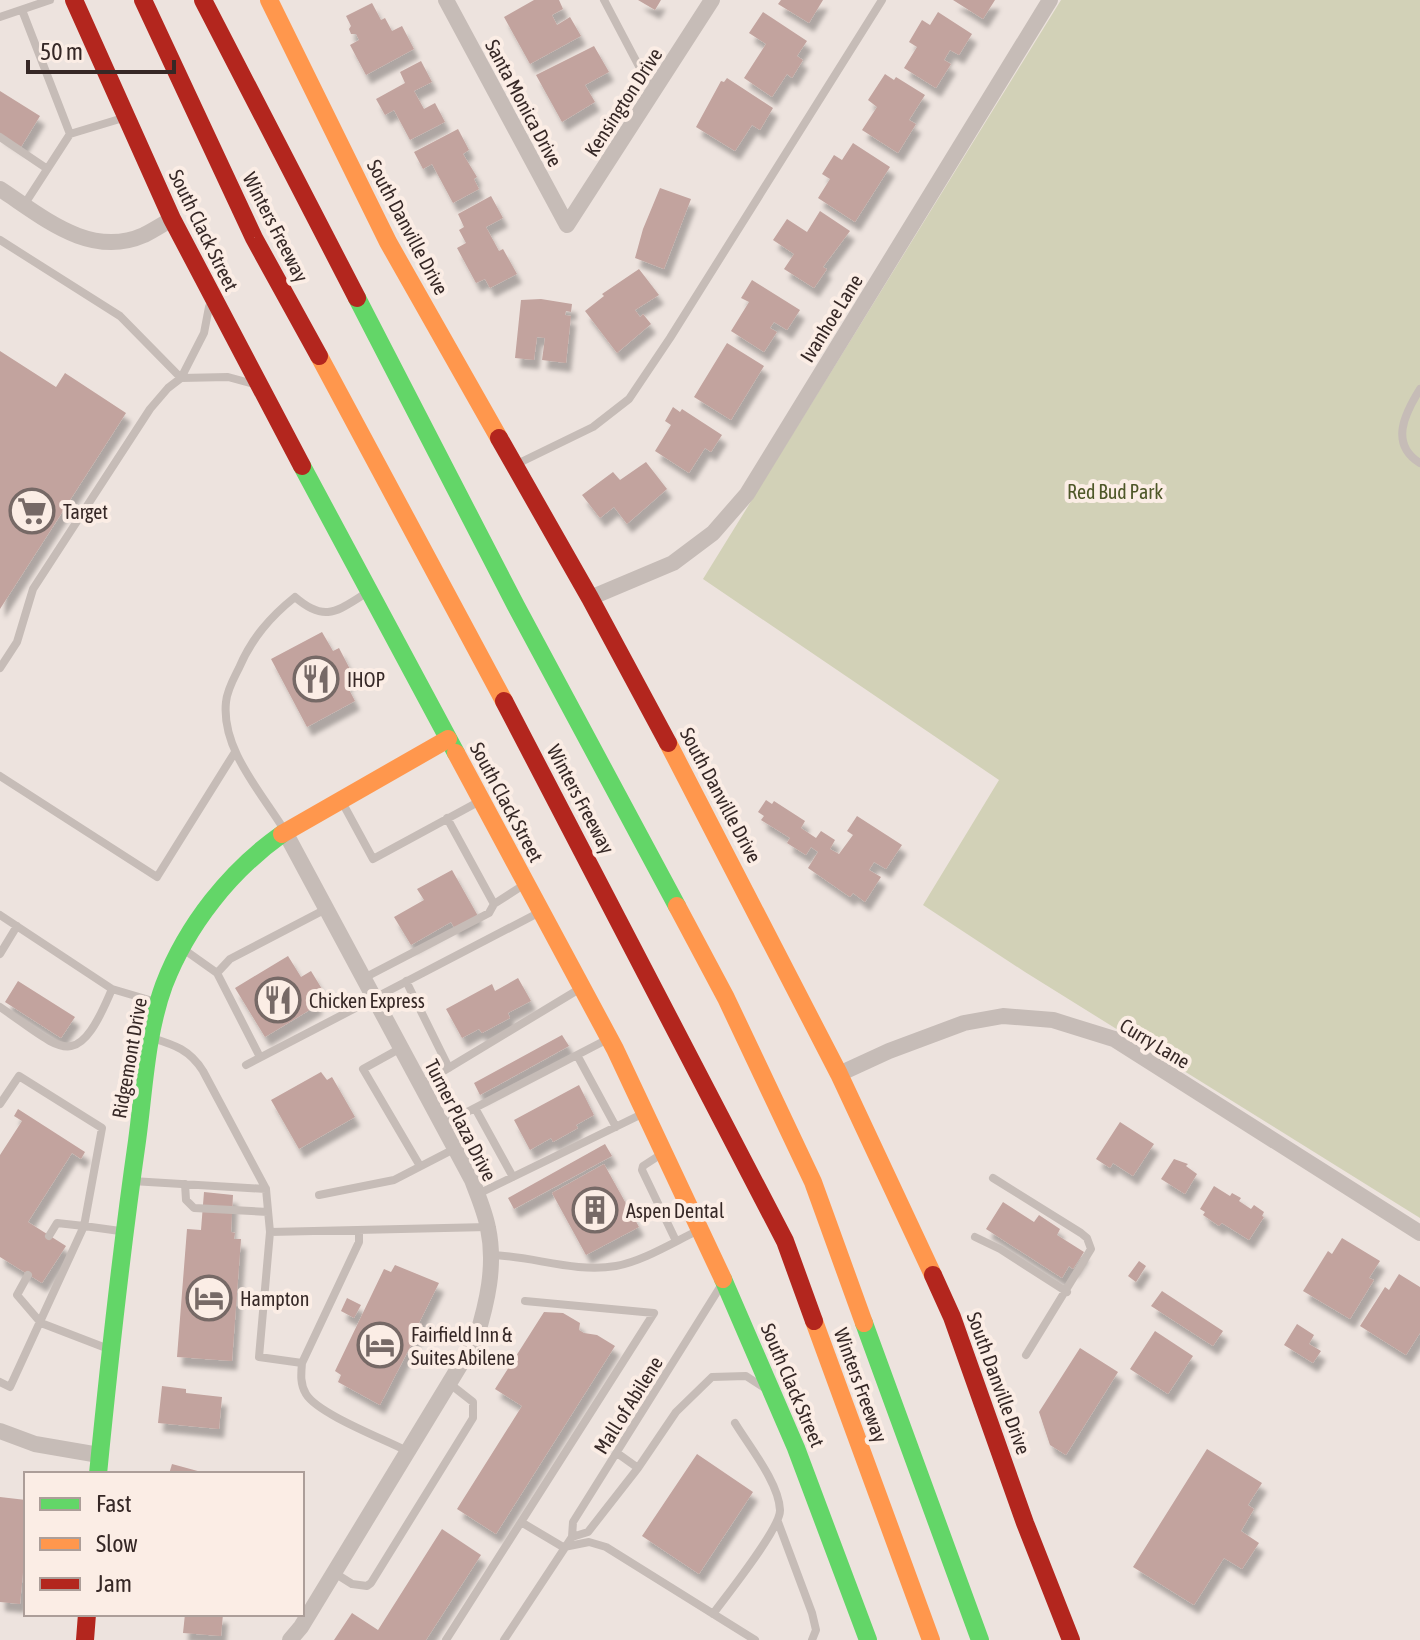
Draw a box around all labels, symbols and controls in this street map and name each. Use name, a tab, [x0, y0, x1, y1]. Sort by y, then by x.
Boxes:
scale bar	[28, 24, 174, 74]
street label: Santa Monica Drive	[481, 36, 567, 170]
text: 50 m	[40, 38, 83, 65]
street label: Kensington Drive	[579, 44, 667, 160]
street label: South Danville Drive	[363, 155, 453, 299]
street label: South Clack Street	[165, 166, 243, 295]
street label: Winters Freeway	[239, 168, 313, 286]
street label: Ivanhoe Lane	[795, 270, 867, 366]
park label: Red Bud Park	[1067, 480, 1163, 503]
supermarket icon: Target	[8, 487, 56, 535]
place label: Target	[63, 500, 108, 523]
restaurant icon: IHOP	[292, 655, 340, 703]
place label: IHOP	[347, 668, 385, 691]
street label: South Danville Drive	[676, 723, 766, 867]
street label: South Clack Street	[466, 738, 548, 866]
street label: Winters Freeway	[543, 741, 619, 857]
restaurant icon: Chicken Express	[254, 976, 302, 1024]
place label: Chicken Express	[309, 989, 425, 1012]
street label: Ridgemont Drive	[107, 996, 151, 1120]
street label: Curry Lane	[1116, 1013, 1194, 1073]
street label: Turner Plaza Drive	[421, 1055, 501, 1185]
building icon: Aspen Dental	[571, 1186, 619, 1234]
place label: Aspen Dental	[626, 1199, 725, 1222]
hotel icon: Hampton	[185, 1274, 233, 1322]
place label: Hampton	[240, 1287, 309, 1310]
street label: South Danville Drive	[963, 1309, 1035, 1457]
street label: South Clack Street	[757, 1320, 829, 1450]
hotel icon: Fairfield Inn & Suites Abilene	[356, 1321, 404, 1369]
place label: Fairfield Inn & Suites Abilene	[411, 1323, 515, 1369]
street label: Winters Freeway	[830, 1325, 892, 1445]
street label: Mall of Abilene	[589, 1352, 667, 1458]
legend	[24, 1472, 304, 1616]
text: Fast	[96, 1490, 132, 1517]
text: Slow	[96, 1530, 138, 1557]
text: Jam	[96, 1570, 132, 1597]

